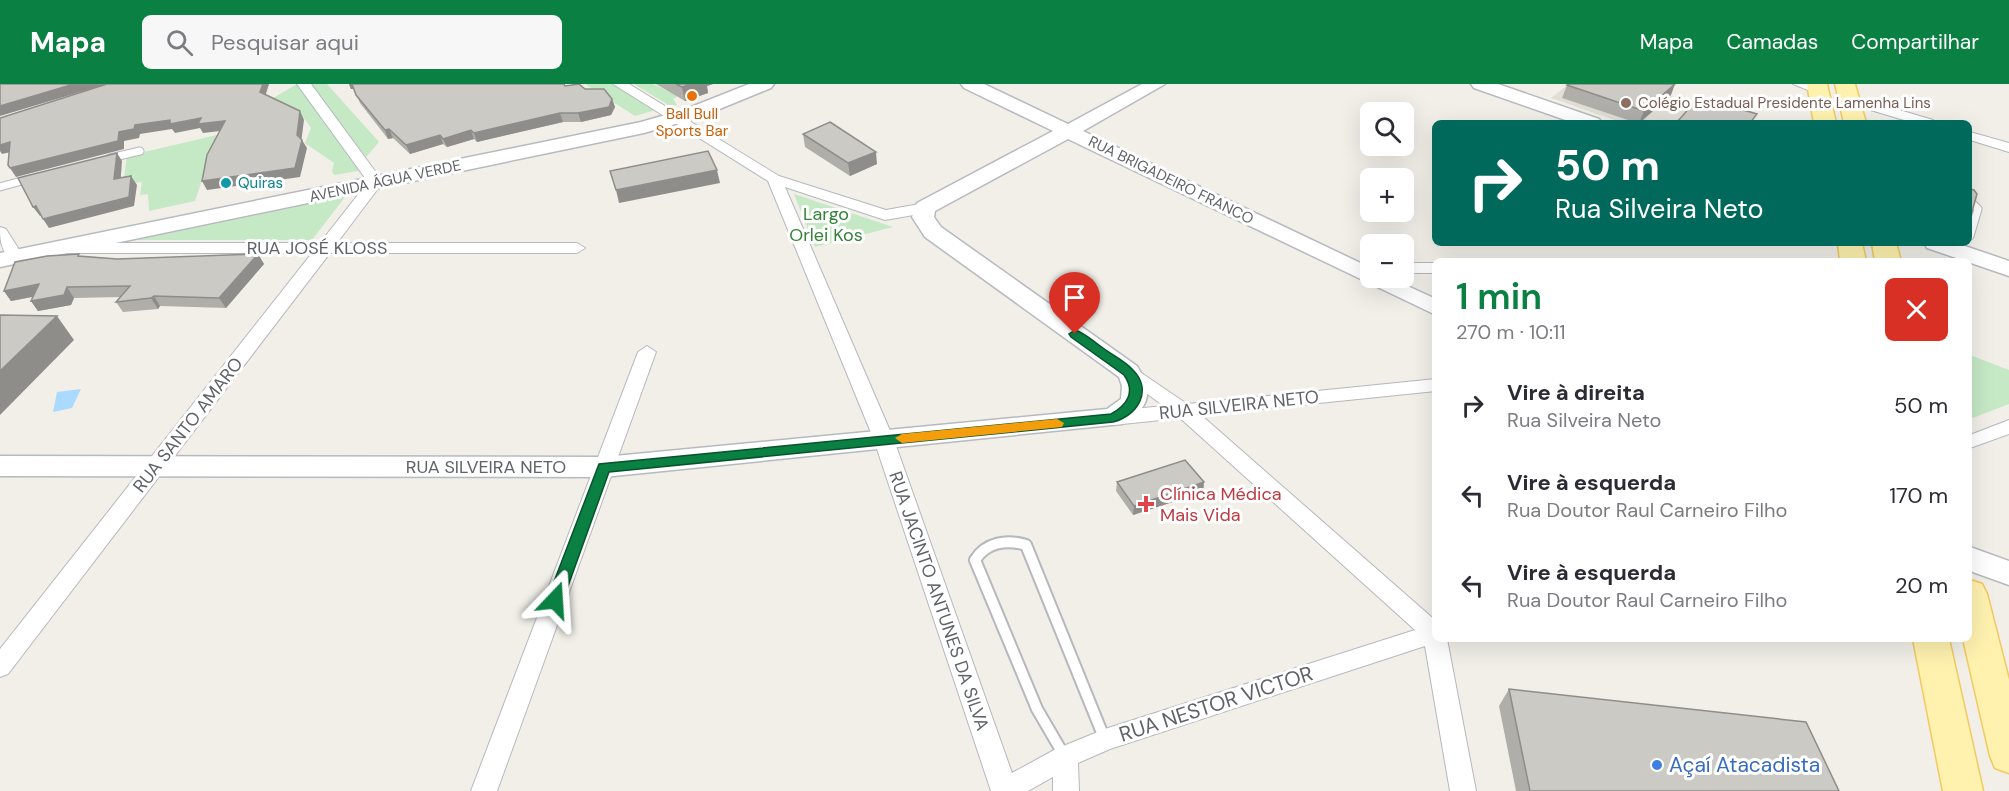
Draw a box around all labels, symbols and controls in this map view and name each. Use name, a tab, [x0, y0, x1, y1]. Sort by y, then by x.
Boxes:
search box	[142, 15, 562, 69]
text: Mapa	[30, 24, 106, 61]
icon: search	[163, 26, 196, 59]
text: Pesquisar aqui	[211, 28, 359, 57]
text: Mapa	[1640, 28, 1693, 56]
text: Camadas	[1726, 28, 1818, 56]
text: Compartilhar	[1851, 28, 1979, 56]
marker: Ball Bull Sports Bar	[685, 89, 699, 103]
place label: Colégio Estadual Presidente Lamenha Lins	[1638, 93, 1931, 113]
marker: Colégio Estadual Presidente Lamenha Lins	[1619, 96, 1633, 110]
map controls	[1360, 102, 1414, 288]
button: search	[1360, 102, 1414, 156]
place label: Ball Bull Sports Bar	[656, 104, 729, 141]
street label: RUA BRIGADEIRO FRANCO	[1085, 131, 1257, 229]
text: 50 m	[1555, 138, 1660, 193]
icon: right	[1456, 144, 1534, 222]
street label: AVENIDA ÁGUA VERDE	[307, 155, 463, 207]
button: +	[1360, 168, 1414, 222]
place label: Quiras	[238, 173, 283, 193]
marker: Quiras	[219, 176, 233, 190]
text: Rua Silveira Neto	[1555, 191, 1764, 226]
park label: Largo Orlei Kos	[789, 202, 863, 247]
button: −	[1360, 234, 1414, 288]
street label: RUA JOSÉ KLOSS	[247, 236, 387, 260]
pin	[1049, 272, 1100, 334]
text: 1 min	[1456, 273, 1542, 320]
button: close	[1885, 278, 1948, 341]
icon: arrive	[1058, 281, 1091, 314]
text: 270 m · 10:11	[1456, 319, 1565, 345]
street label: RUA SANTO AMARO	[128, 352, 248, 498]
text: Vire à direita	[1507, 378, 1645, 407]
street label: RUA SILVEIRA NETO	[1158, 385, 1320, 425]
icon: right	[1456, 389, 1489, 422]
text: 50 m	[1894, 391, 1948, 420]
text: Rua Silveira Neto	[1507, 407, 1661, 433]
street label: RUA SILVEIRA NETO	[406, 455, 566, 479]
street label: RUA JACINTO ANTUNES DA SILVA	[883, 468, 995, 734]
text: Vire à esquerda	[1507, 468, 1676, 497]
icon: left	[1456, 479, 1489, 512]
text: 170 m	[1889, 481, 1948, 510]
place label: Clínica Médica Mais Vida	[1160, 482, 1282, 527]
marker: Clínica Médica Mais Vida	[1137, 495, 1155, 513]
text: Rua Doutor Raul Carneiro Filho	[1507, 497, 1787, 523]
text: Vire à esquerda	[1507, 558, 1676, 587]
position arrow	[523, 568, 587, 632]
icon: left	[1456, 569, 1489, 602]
text: 20 m	[1895, 571, 1948, 600]
text: Rua Doutor Raul Carneiro Filho	[1507, 587, 1787, 613]
street label: RUA NESTOR VICTOR	[1116, 659, 1316, 749]
place label: Açaí Atacadista	[1669, 751, 1820, 779]
marker: Açaí Atacadista	[1650, 758, 1664, 772]

